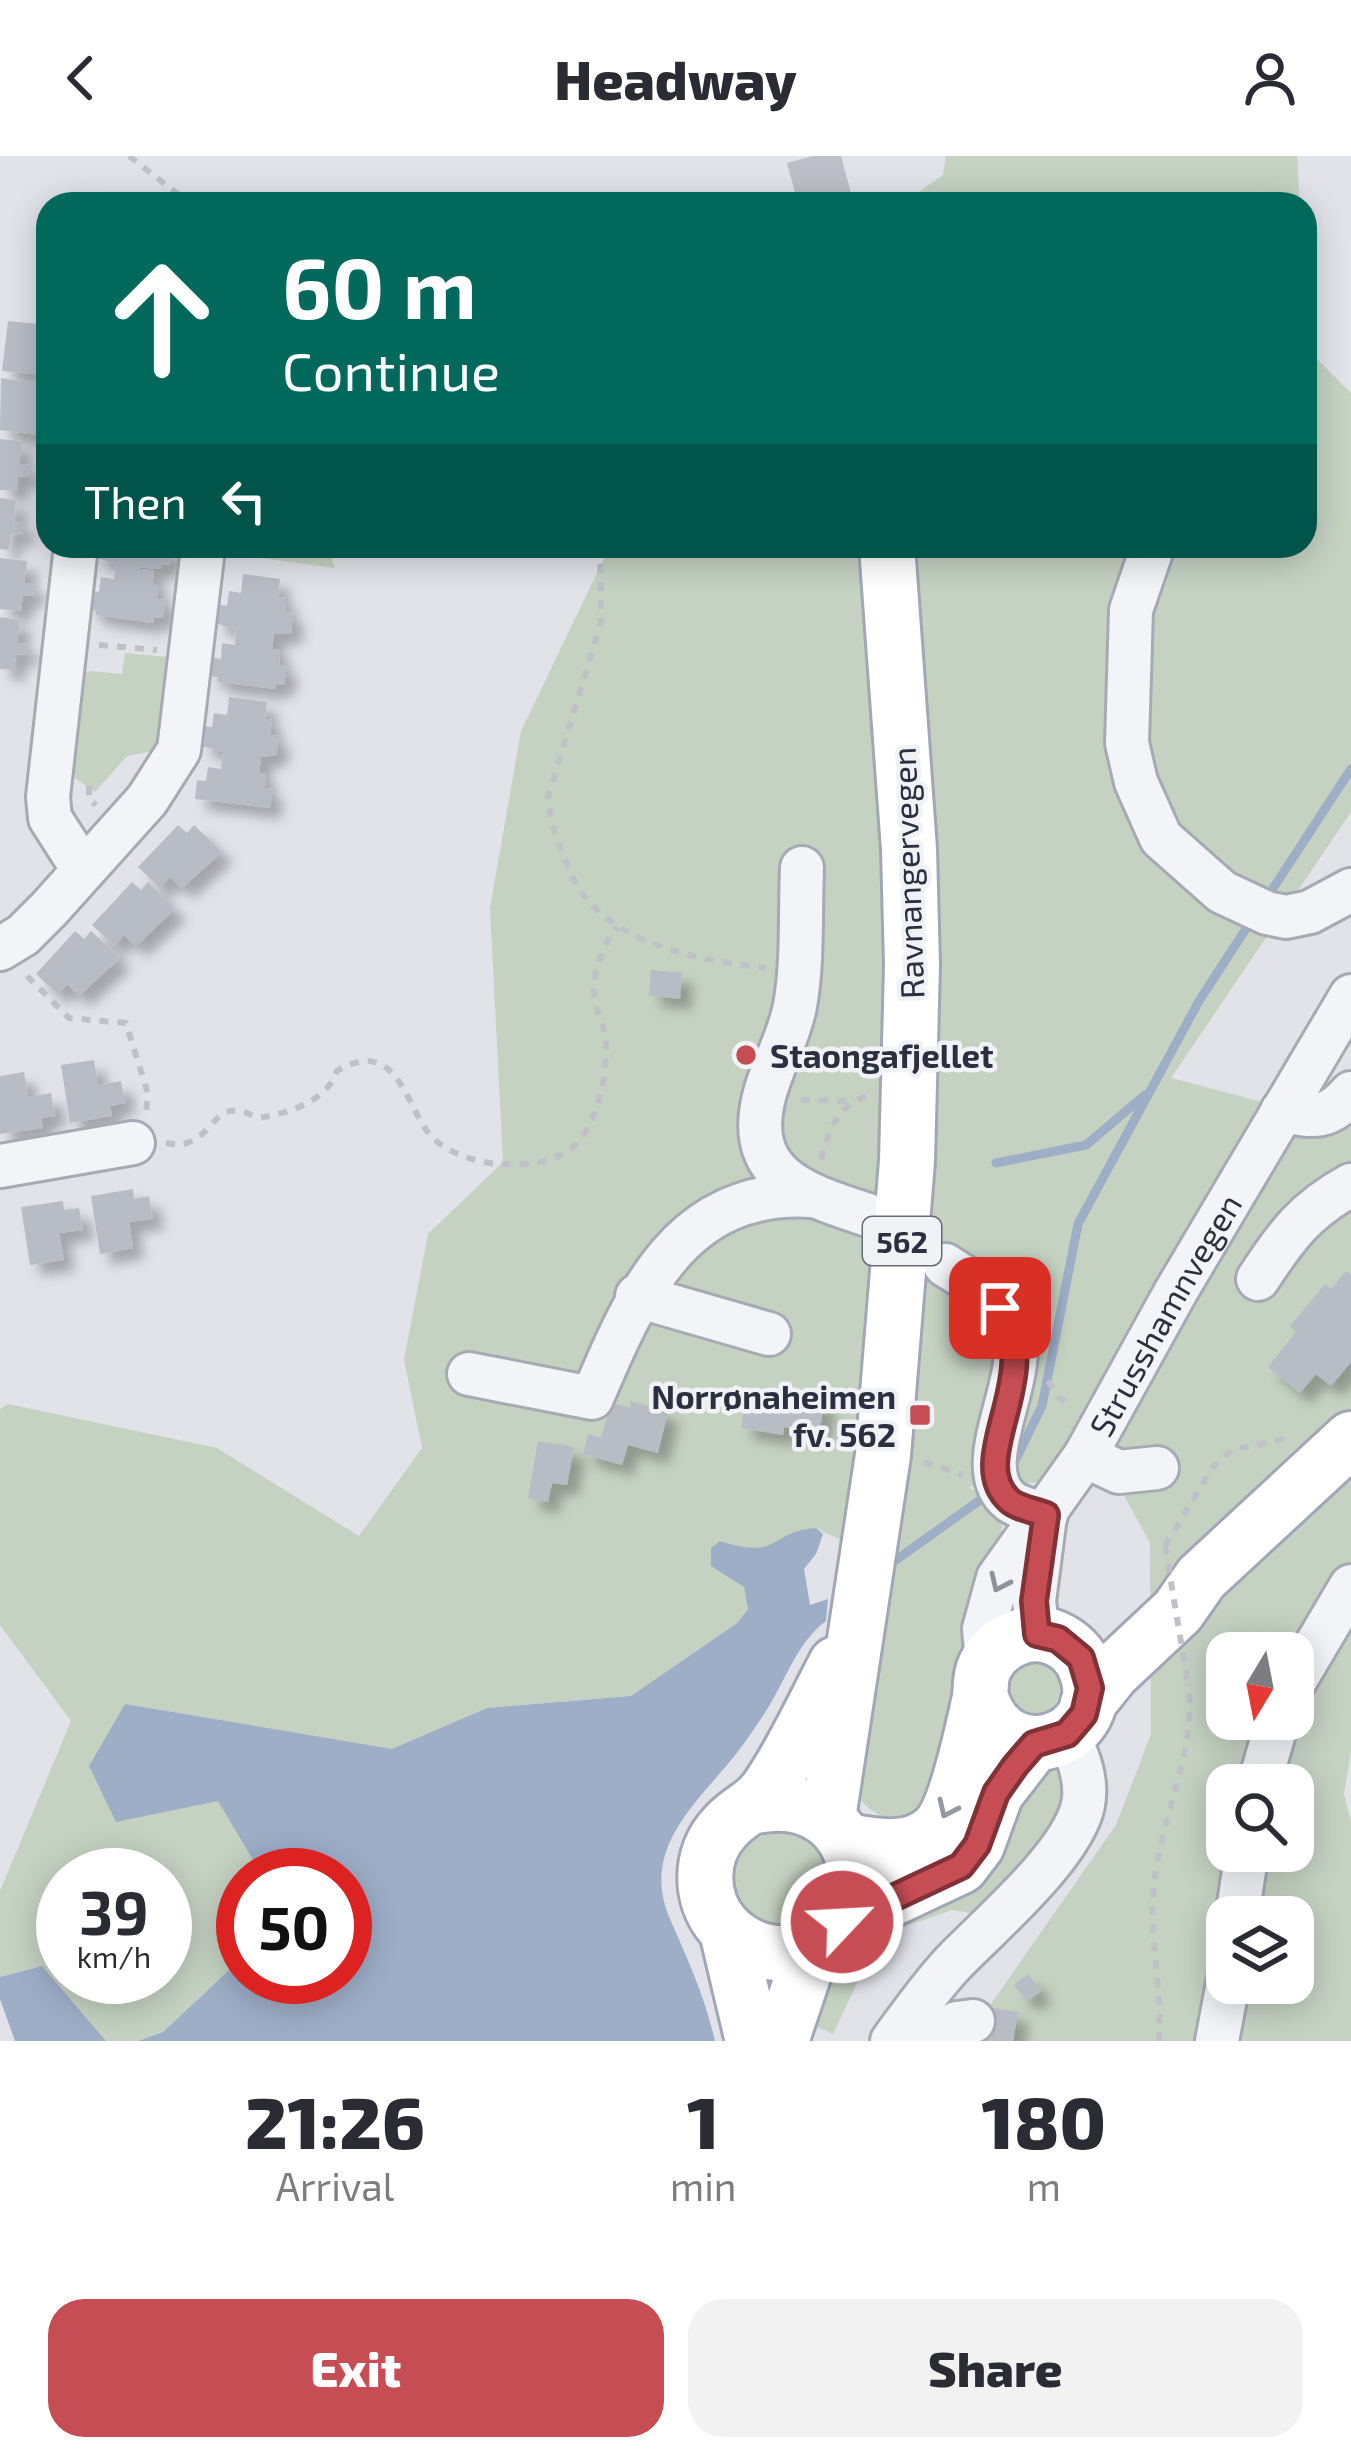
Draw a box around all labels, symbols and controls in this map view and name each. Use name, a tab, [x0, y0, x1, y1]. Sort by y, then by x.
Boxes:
icon: back	[48, 45, 114, 111]
icon: person	[1237, 45, 1303, 111]
text: Headway	[554, 46, 797, 111]
text: 60 m	[282, 235, 477, 336]
icon: ahead	[84, 240, 240, 396]
text: Continue	[282, 337, 500, 402]
icon: left	[211, 468, 277, 534]
text: Then	[84, 474, 187, 528]
street label: Ravnangervegen	[883, 746, 931, 1000]
place label: Staongafjellet	[770, 1035, 994, 1075]
marker: Staongafjellet	[733, 1042, 759, 1068]
street label: Strusshamnvegen	[1080, 1186, 1249, 1443]
road number: 562	[863, 1217, 941, 1265]
pin	[949, 1257, 1051, 1359]
icon: arrive	[967, 1275, 1033, 1341]
place label: Norrønaheimen fv. 562	[651, 1376, 896, 1454]
marker: Norrønaheimen fv. 562	[907, 1402, 933, 1428]
one-way arrow	[990, 1571, 1014, 1592]
north arrow	[1206, 1632, 1314, 1740]
map controls	[1206, 1632, 1314, 2004]
button: search	[1206, 1764, 1314, 1872]
one-way arrow	[938, 1797, 961, 1818]
speed limit sign: 50	[216, 1848, 372, 2004]
position arrow	[779, 1859, 905, 1985]
text: 39	[79, 1875, 149, 1947]
button: layers	[1206, 1896, 1314, 2004]
text: km/h	[77, 1938, 151, 1974]
text: 21:26	[245, 2077, 425, 2163]
text: 1	[687, 2077, 720, 2163]
text: 180	[981, 2077, 1106, 2163]
text: Arrival	[276, 2162, 394, 2209]
text: min	[670, 2162, 737, 2209]
text: m	[1027, 2162, 1061, 2209]
button: Exit	[48, 2299, 664, 2437]
button: Share	[688, 2299, 1303, 2437]

